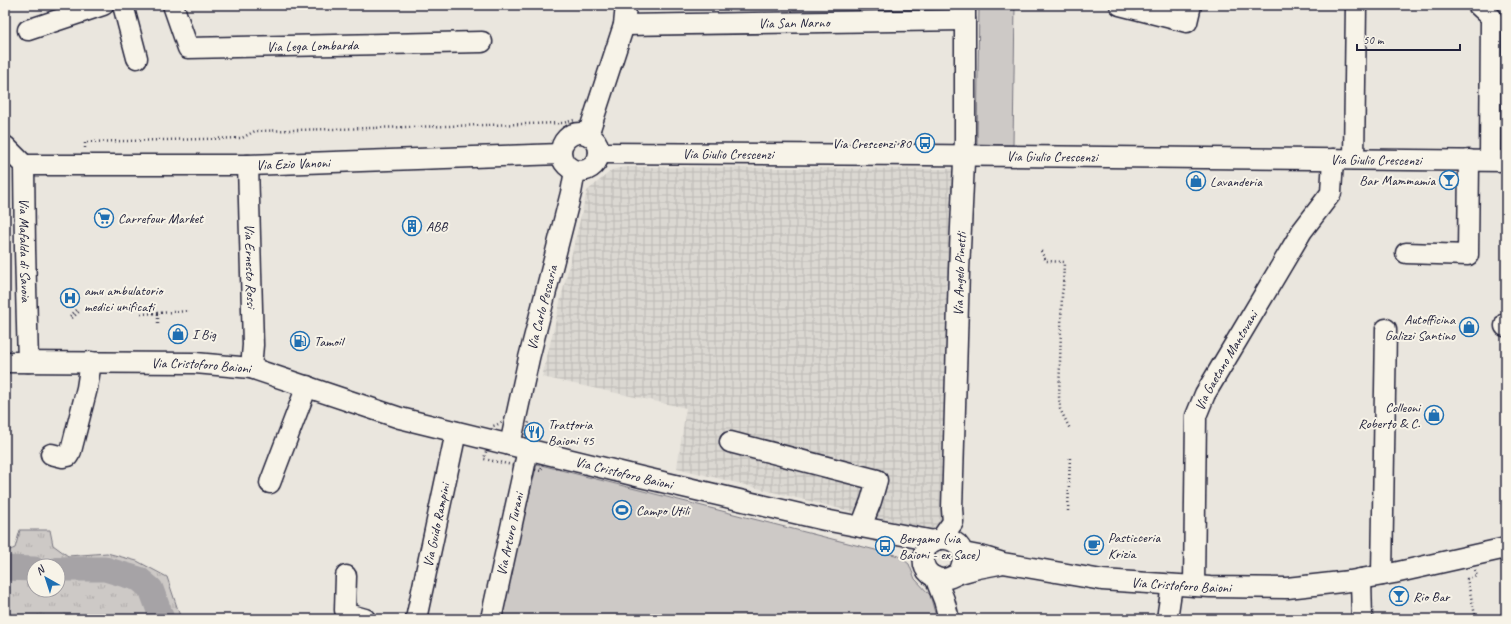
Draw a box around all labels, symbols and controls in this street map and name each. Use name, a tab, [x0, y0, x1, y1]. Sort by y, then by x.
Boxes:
street label: Via San Narno	[758, 13, 832, 32]
scale bar	[1357, 26, 1460, 52]
text: 50 m	[1363, 32, 1385, 48]
street label: Via Lega Lombarda	[266, 36, 359, 55]
bus stop icon: Via Crescenzi 80	[914, 132, 936, 154]
place label: Via Crescenzi 80	[832, 135, 913, 152]
street label: Via Giulio Crescenzi	[683, 145, 776, 163]
street label: Via Giulio Crescenzi	[1007, 147, 1100, 165]
street label: Via Giulio Crescenzi	[1331, 151, 1424, 169]
street label: Via Ezio Vanoni	[256, 154, 332, 173]
bar icon: Bar Mammamia	[1438, 169, 1460, 191]
shop icon: Lavanderia	[1185, 170, 1207, 192]
place label: Bar Mammamia	[1359, 172, 1436, 189]
place label: Lavanderia	[1210, 173, 1263, 190]
street label: Via Mafalda di Savoia	[16, 198, 35, 303]
supermarket icon: Carrefour Market	[93, 207, 115, 229]
place label: Carrefour Market	[118, 210, 204, 227]
building icon: ABB	[401, 215, 423, 237]
place label: ABB	[426, 218, 449, 235]
street label: Via Ernesto Rossi	[241, 224, 261, 311]
street label: Via Angelo Pinetti	[949, 229, 969, 316]
street label: Via Carlo Pescaria	[523, 262, 561, 352]
place label: amu ambulatorio medici unificati	[84, 282, 164, 315]
hospital icon: amu ambulatorio medici unificati	[59, 287, 81, 309]
street label: Via Gaetano Mantovani	[1191, 306, 1262, 413]
place label: Autofficina Galizzi Santino	[1385, 311, 1456, 344]
shop icon: Autofficina Galizzi Santino	[1458, 316, 1480, 338]
shop icon: I Big	[167, 323, 189, 345]
place label: I Big	[192, 326, 217, 343]
fuel station icon: Tamoil	[289, 330, 311, 352]
place label: Tamoil	[314, 333, 346, 350]
street label: Via Cristoforo Baioni	[151, 354, 254, 377]
place label: Colleoni Roberto & C.	[1358, 399, 1422, 432]
shop icon: Colleoni Roberto & C.	[1423, 404, 1445, 426]
place label: Trattoria Baioni 45	[548, 416, 595, 449]
restaurant icon: Trattoria Baioni 45	[523, 421, 545, 443]
street label: Via Cristoforo Baioni	[574, 453, 677, 493]
street label: Via Guido Rampini	[419, 479, 454, 569]
street label: Via Arturo Turani	[492, 489, 527, 577]
sports icon: Campo Utili	[611, 499, 633, 521]
place label: Campo Utili	[636, 502, 692, 519]
place label: Pasticceria Krizia	[1108, 529, 1161, 562]
place label: Bergamo (via Baioni - ex Sace)	[899, 530, 981, 563]
cafe icon: Pasticceria Krizia	[1083, 534, 1105, 556]
bus stop icon: Bergamo (via Baioni - ex Sace)	[874, 535, 896, 557]
north arrow	[26, 558, 66, 598]
text: N	[33, 561, 48, 578]
street label: Via Cristoforo Baioni	[1131, 573, 1233, 596]
bar icon: Rio Bar	[1388, 585, 1410, 607]
place label: Rio Bar	[1413, 588, 1451, 605]

